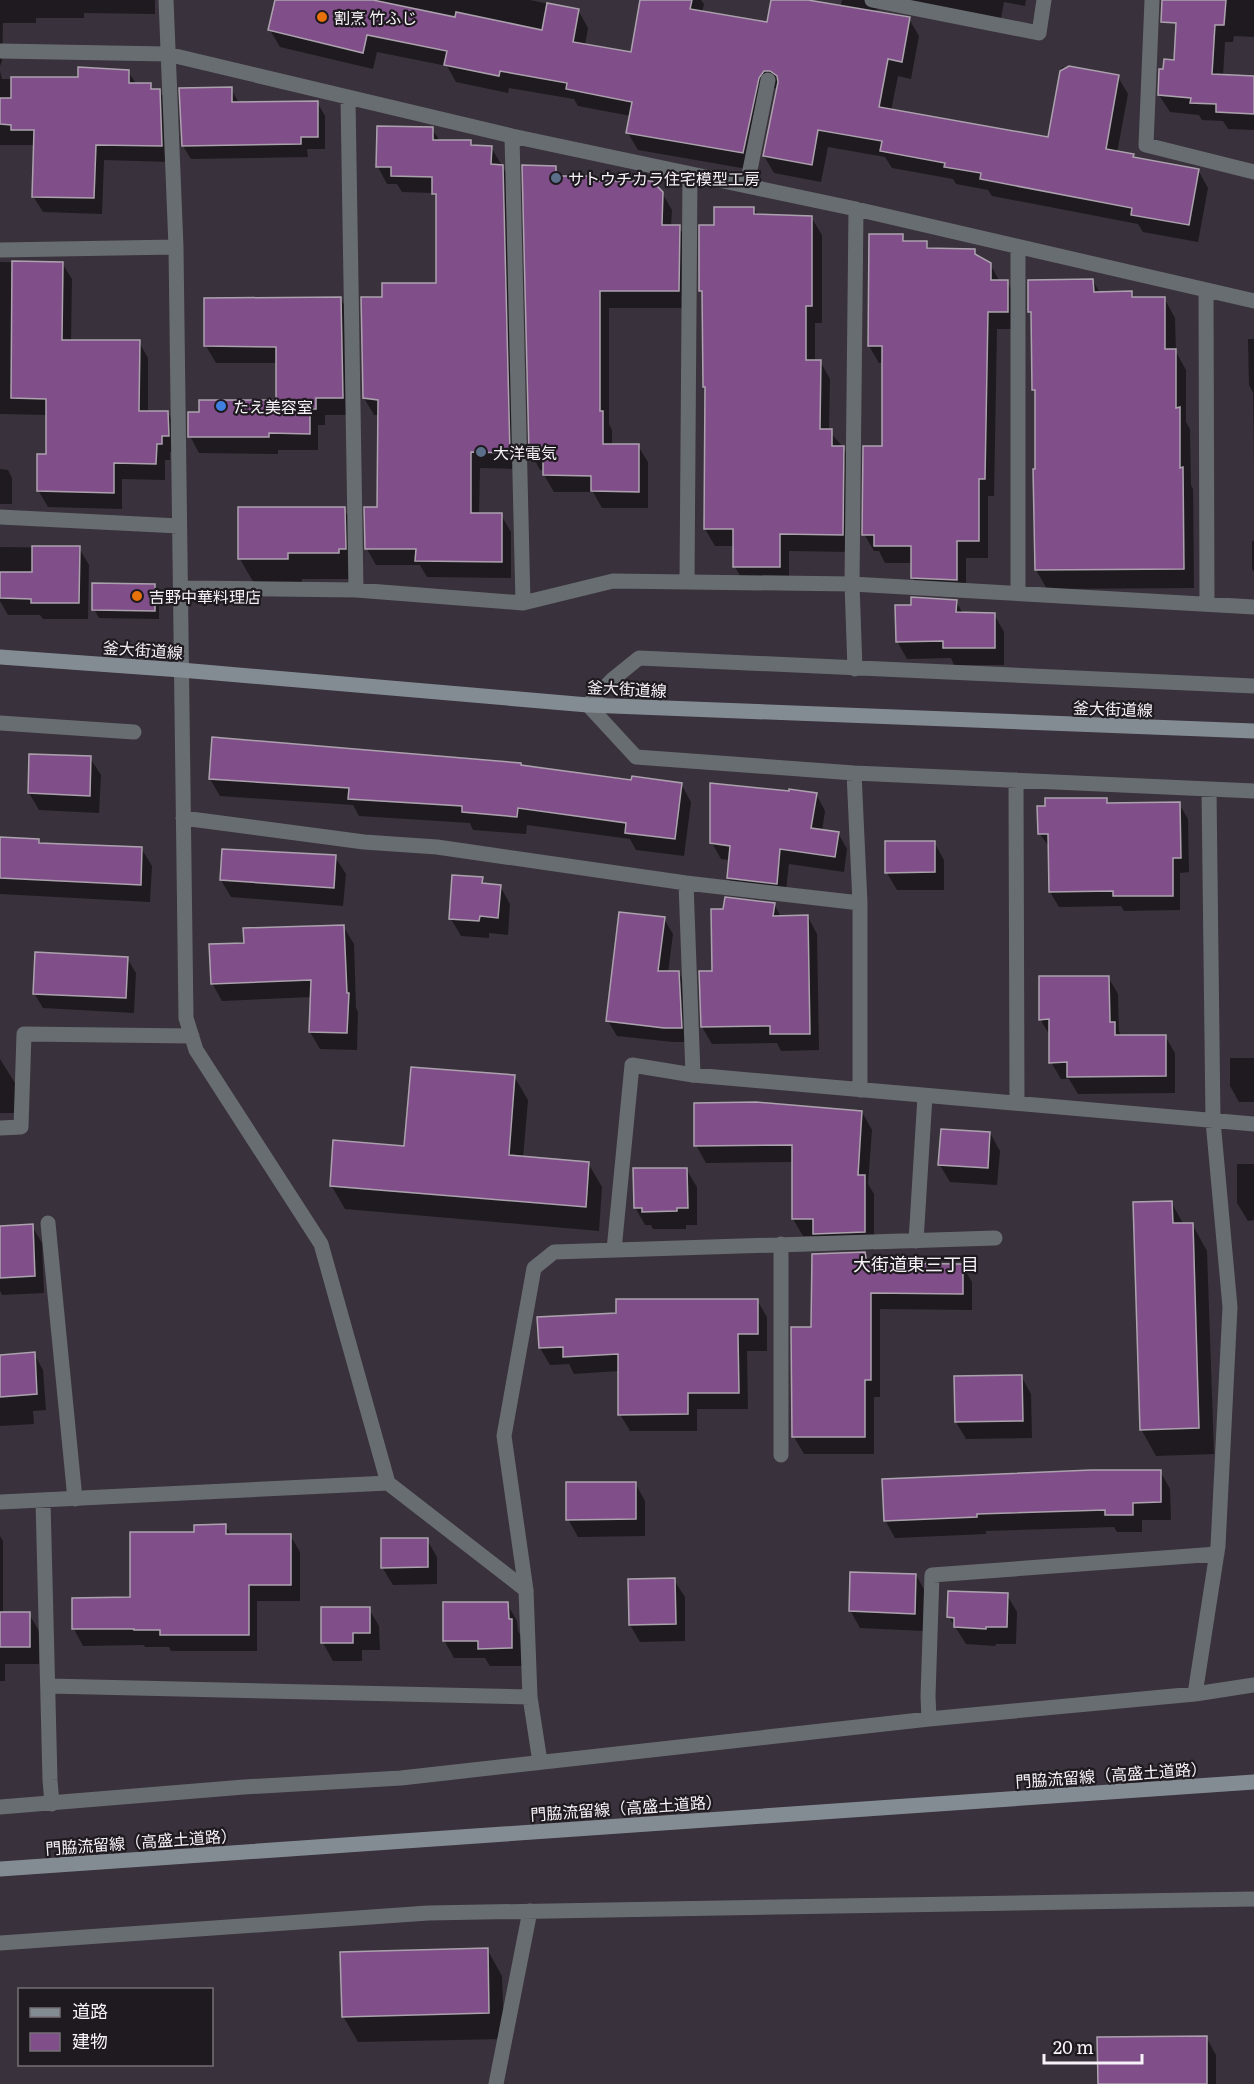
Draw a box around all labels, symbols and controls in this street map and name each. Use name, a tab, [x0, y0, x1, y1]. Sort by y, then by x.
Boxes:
place label: 割烹 竹ふじ	[334, 5, 417, 29]
marker: 割烹 竹ふじ	[315, 10, 329, 24]
place label: サトウチカラ住宅模型工房	[568, 166, 760, 190]
marker: サトウチカラ住宅模型工房	[549, 171, 563, 185]
place label: たえ美容室	[233, 394, 313, 418]
marker: たえ美容室	[214, 399, 228, 413]
place label: 大洋電気	[493, 440, 557, 464]
marker: 大洋電気	[474, 445, 488, 459]
place label: 吉野中華料理店	[149, 584, 261, 608]
marker: 吉野中華料理店	[130, 589, 144, 603]
street label: 釜大街道線	[102, 634, 184, 664]
street label: 釜大街道線	[586, 674, 668, 702]
street label: 釜大街道線	[1073, 695, 1153, 721]
district label: 大街道東三丁目	[853, 1250, 979, 1277]
street label: 門脇流留線（高盛土道路）	[1014, 1755, 1208, 1793]
street label: 門脇流留線（高盛土道路）	[529, 1788, 723, 1826]
street label: 門脇流留線（高盛土道路）	[44, 1822, 238, 1860]
legend	[18, 1988, 213, 2066]
text: 道路	[72, 1997, 108, 2024]
text: 建物	[72, 2027, 108, 2054]
scale bar	[1044, 2027, 1142, 2065]
text: 20 m	[1053, 2033, 1094, 2060]

